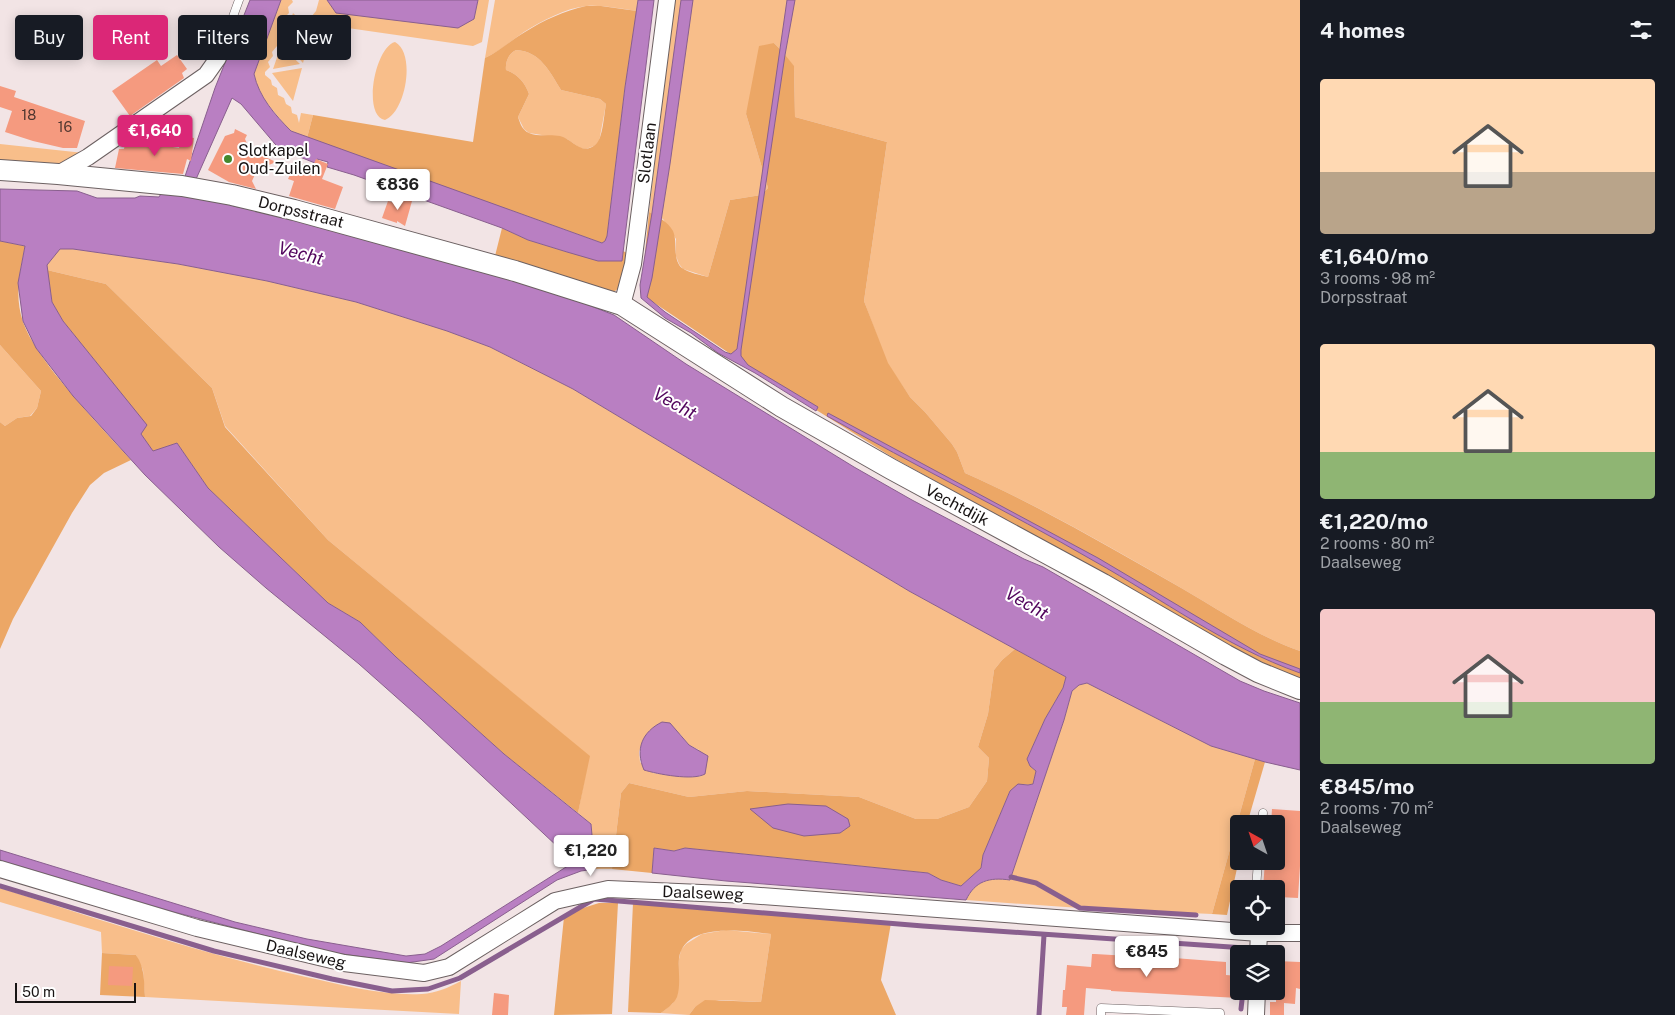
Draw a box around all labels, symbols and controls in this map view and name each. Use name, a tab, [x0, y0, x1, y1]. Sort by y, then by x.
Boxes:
chip: Buy	[15, 15, 83, 60]
chip: Rent	[93, 15, 168, 60]
chip: Filters	[178, 15, 267, 60]
chip: New	[277, 15, 351, 60]
icon: filters	[1627, 16, 1655, 44]
text: 4 homes	[1320, 18, 1405, 43]
house number: 18	[22, 107, 36, 123]
icon: home	[1443, 111, 1533, 201]
pin: €1,640	[114, 114, 196, 157]
house number: 16	[58, 119, 72, 135]
text: €1,640	[128, 121, 182, 140]
street label: Slotlaan	[634, 121, 660, 185]
place label: Slotkapel Oud-Zuilen	[238, 141, 320, 178]
marker: Slotkapel Oud-Zuilen	[222, 153, 234, 165]
pin: €836	[368, 168, 428, 211]
text: €836	[377, 175, 419, 194]
street label: Dorpsstraat	[256, 192, 346, 232]
water label: Vecht	[276, 237, 326, 269]
text: €1,640/mo	[1320, 244, 1429, 269]
text: 3 rooms · 98 m²	[1320, 269, 1435, 288]
text: Dorpsstraat	[1320, 288, 1408, 307]
icon: home	[1443, 376, 1533, 466]
water label: Vecht	[650, 383, 701, 424]
street label: Vechtdijk	[922, 480, 992, 530]
text: €1,220/mo	[1320, 509, 1428, 534]
text: 2 rooms · 80 m²	[1320, 534, 1434, 553]
text: Daalseweg	[1320, 553, 1402, 572]
water label: Vecht	[1002, 582, 1052, 624]
icon: home	[1443, 641, 1533, 731]
text: €845/mo	[1320, 774, 1414, 799]
text: 2 rooms · 70 m²	[1320, 799, 1433, 818]
north arrow	[1230, 815, 1285, 870]
map controls	[1230, 815, 1285, 1000]
text: Daalseweg	[1320, 818, 1402, 837]
pin: €1,220	[550, 834, 632, 877]
text: €1,220	[565, 841, 617, 860]
button: locate	[1230, 880, 1285, 935]
street label: Daalseweg	[662, 882, 744, 904]
street label: Daalseweg	[264, 936, 348, 972]
pin: €845	[1117, 936, 1177, 978]
text: €845	[1126, 942, 1168, 961]
button: layers	[1230, 945, 1285, 1000]
scale bar	[15, 980, 136, 1003]
text: 50 m	[22, 984, 55, 1000]

